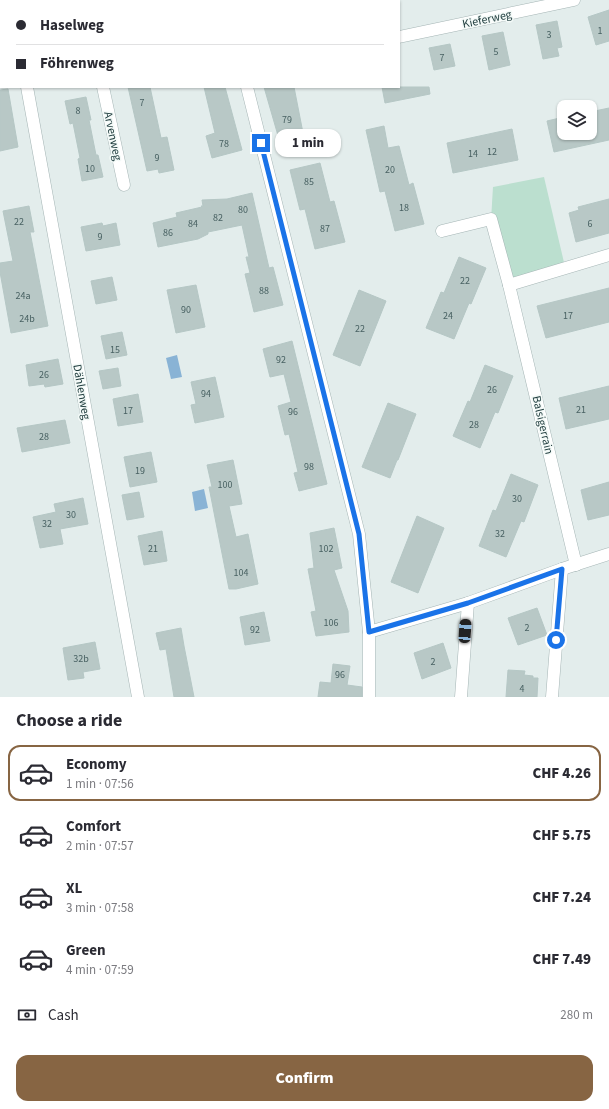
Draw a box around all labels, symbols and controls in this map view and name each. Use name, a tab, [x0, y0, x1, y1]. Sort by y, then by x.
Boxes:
street label: Kieferweg	[461, 6, 513, 33]
text: Haselweg	[40, 15, 104, 36]
house number: 1	[598, 24, 603, 38]
house number: 3	[547, 28, 552, 42]
house number: 5	[494, 45, 499, 59]
house number: 7	[440, 51, 445, 65]
text: Föhrenweg	[40, 53, 114, 74]
house number: 7	[140, 96, 145, 110]
map controls	[557, 100, 597, 140]
button: layers	[557, 100, 597, 140]
house number: 8	[76, 104, 81, 118]
street label: Arvenweg	[99, 110, 126, 162]
house number: 79	[282, 113, 292, 127]
callout: 1 min	[275, 129, 341, 157]
route end	[252, 134, 270, 152]
text: 1 min	[292, 134, 324, 152]
house number: 78	[219, 137, 229, 151]
house number: 12	[487, 145, 497, 159]
house number: 14	[468, 147, 478, 161]
house number: 9	[155, 151, 160, 165]
house number: 10	[85, 162, 95, 176]
house number: 20	[385, 163, 395, 177]
house number: 85	[304, 175, 314, 189]
house number: 18	[399, 201, 409, 215]
house number: 80	[238, 203, 248, 217]
house number: 82	[213, 211, 223, 225]
house number: 22	[14, 215, 24, 229]
house number: 84	[188, 217, 198, 231]
house number: 6	[588, 217, 593, 231]
house number: 87	[320, 222, 330, 236]
house number: 86	[163, 226, 173, 240]
house number: 9	[98, 230, 103, 244]
house number: 22	[460, 274, 470, 288]
house number: 88	[259, 284, 269, 298]
house number: 24a	[16, 289, 30, 303]
house number: 90	[181, 303, 191, 317]
house number: 24	[443, 309, 453, 323]
house number: 17	[563, 309, 573, 323]
house number: 24b	[19, 312, 35, 326]
house number: 22	[355, 322, 365, 336]
house number: 15	[110, 343, 120, 357]
house number: 92	[276, 353, 286, 367]
street label: Dählenweg	[68, 363, 95, 421]
house number: 26	[39, 368, 49, 382]
house number: 26	[487, 383, 497, 397]
house number: 94	[201, 387, 211, 401]
street label: Balsigerrain	[528, 394, 557, 456]
house number: 21	[576, 403, 586, 417]
house number: 17	[123, 404, 133, 418]
house number: 96	[288, 405, 298, 419]
house number: 28	[469, 418, 479, 432]
house number: 28	[39, 430, 49, 444]
house number: 98	[304, 460, 314, 474]
house number: 19	[135, 464, 145, 478]
house number: 100	[218, 478, 232, 492]
house number: 30	[512, 492, 522, 506]
house number: 30	[66, 508, 76, 522]
house number: 32	[42, 517, 52, 531]
house number: 32	[495, 527, 505, 541]
house number: 21	[148, 542, 158, 556]
house number: 102	[319, 542, 333, 556]
house number: 104	[234, 566, 248, 580]
house number: 106	[324, 616, 338, 630]
car	[458, 619, 472, 643]
house number: 2	[525, 621, 530, 635]
house number: 92	[250, 623, 260, 637]
route start	[547, 631, 565, 649]
house number: 32b	[73, 652, 89, 666]
house number: 2	[431, 655, 436, 669]
house number: 96	[335, 668, 345, 682]
house number: 4	[520, 682, 525, 696]
text: Choose a ride	[16, 708, 122, 733]
text: Economy	[66, 754, 127, 775]
icon: car	[18, 755, 54, 791]
text: CHF 4.26	[532, 763, 591, 784]
text: 1 min · 07:56	[66, 775, 134, 793]
text: Comfort	[66, 816, 121, 837]
icon: car	[18, 817, 54, 853]
text: CHF 5.75	[532, 825, 591, 846]
text: 2 min · 07:57	[66, 837, 134, 855]
text: XL	[66, 878, 82, 899]
icon: car	[18, 879, 54, 915]
text: CHF 7.24	[532, 887, 591, 908]
text: 3 min · 07:58	[66, 899, 134, 917]
text: Green	[66, 940, 106, 961]
icon: car	[18, 941, 54, 977]
text: CHF 7.49	[532, 949, 591, 970]
text: 4 min · 07:59	[66, 961, 134, 979]
icon: cash	[16, 1004, 38, 1026]
text: Cash	[48, 1005, 79, 1026]
text: 280 m	[560, 1006, 593, 1024]
button: Confirm	[16, 1055, 593, 1101]

